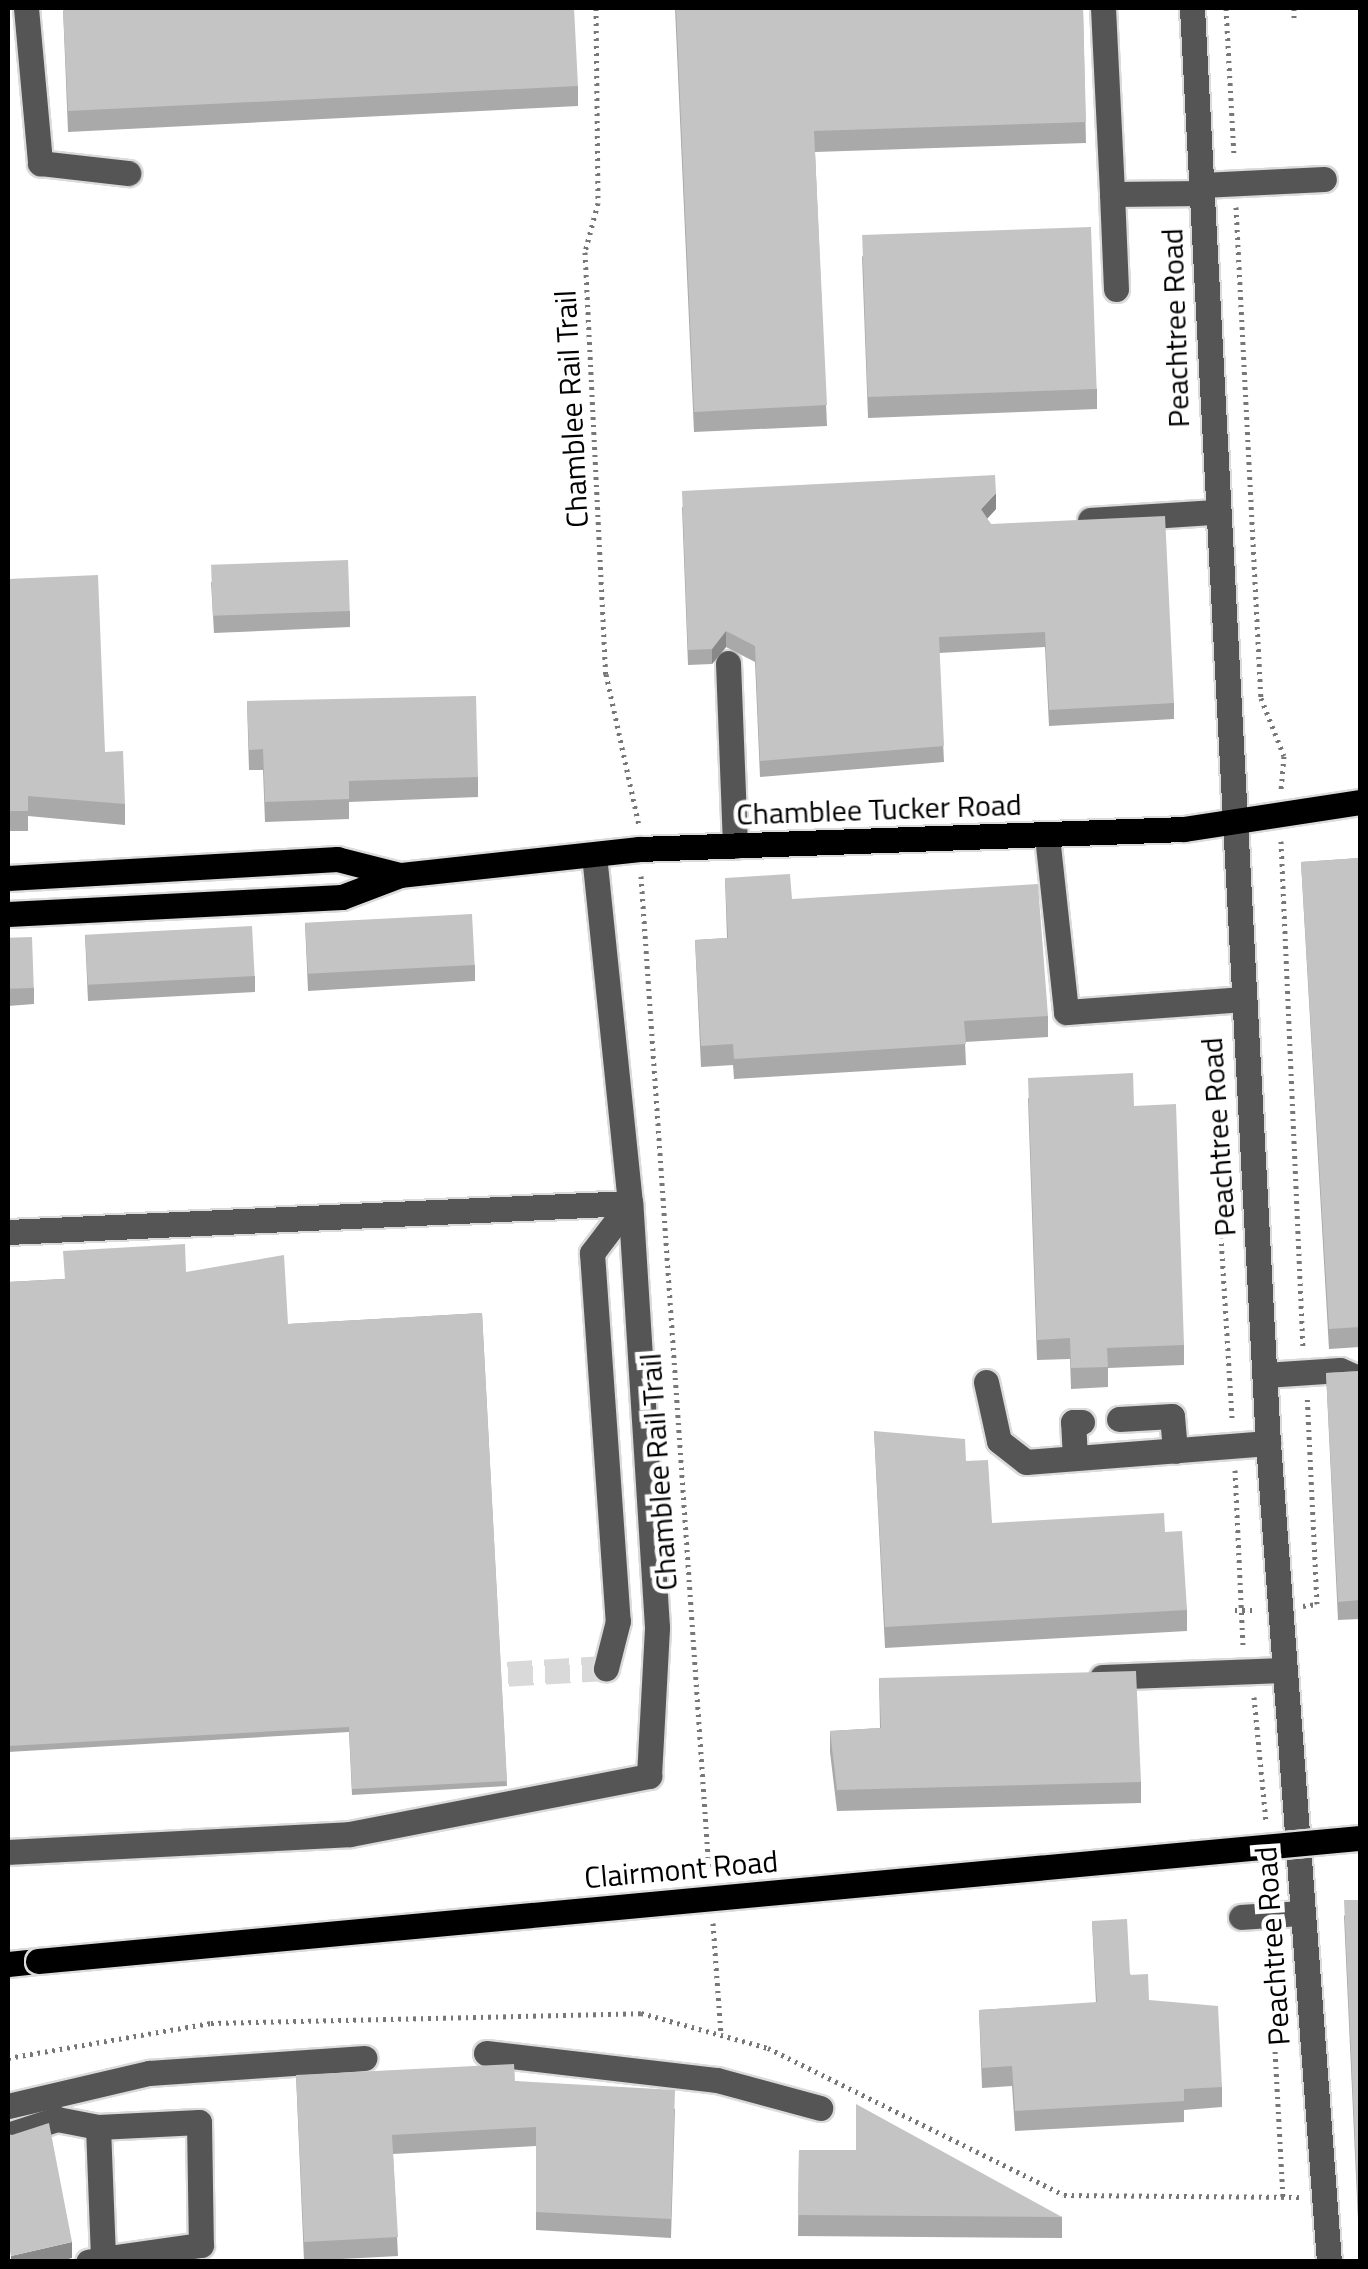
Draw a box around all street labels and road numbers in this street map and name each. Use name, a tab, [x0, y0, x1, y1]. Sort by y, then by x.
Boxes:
street label: Peachtree Road	[1154, 228, 1196, 428]
street label: Chamblee Rail Trail	[547, 289, 595, 529]
street label: Chamblee Tucker Road	[736, 786, 1022, 832]
street label: Peachtree Road	[1193, 1036, 1243, 1238]
street label: Chamblee Rail Trail	[632, 1352, 684, 1592]
street label: Clairmont Road	[583, 1843, 779, 1895]
street label: Peachtree Road	[1247, 1845, 1297, 2047]

